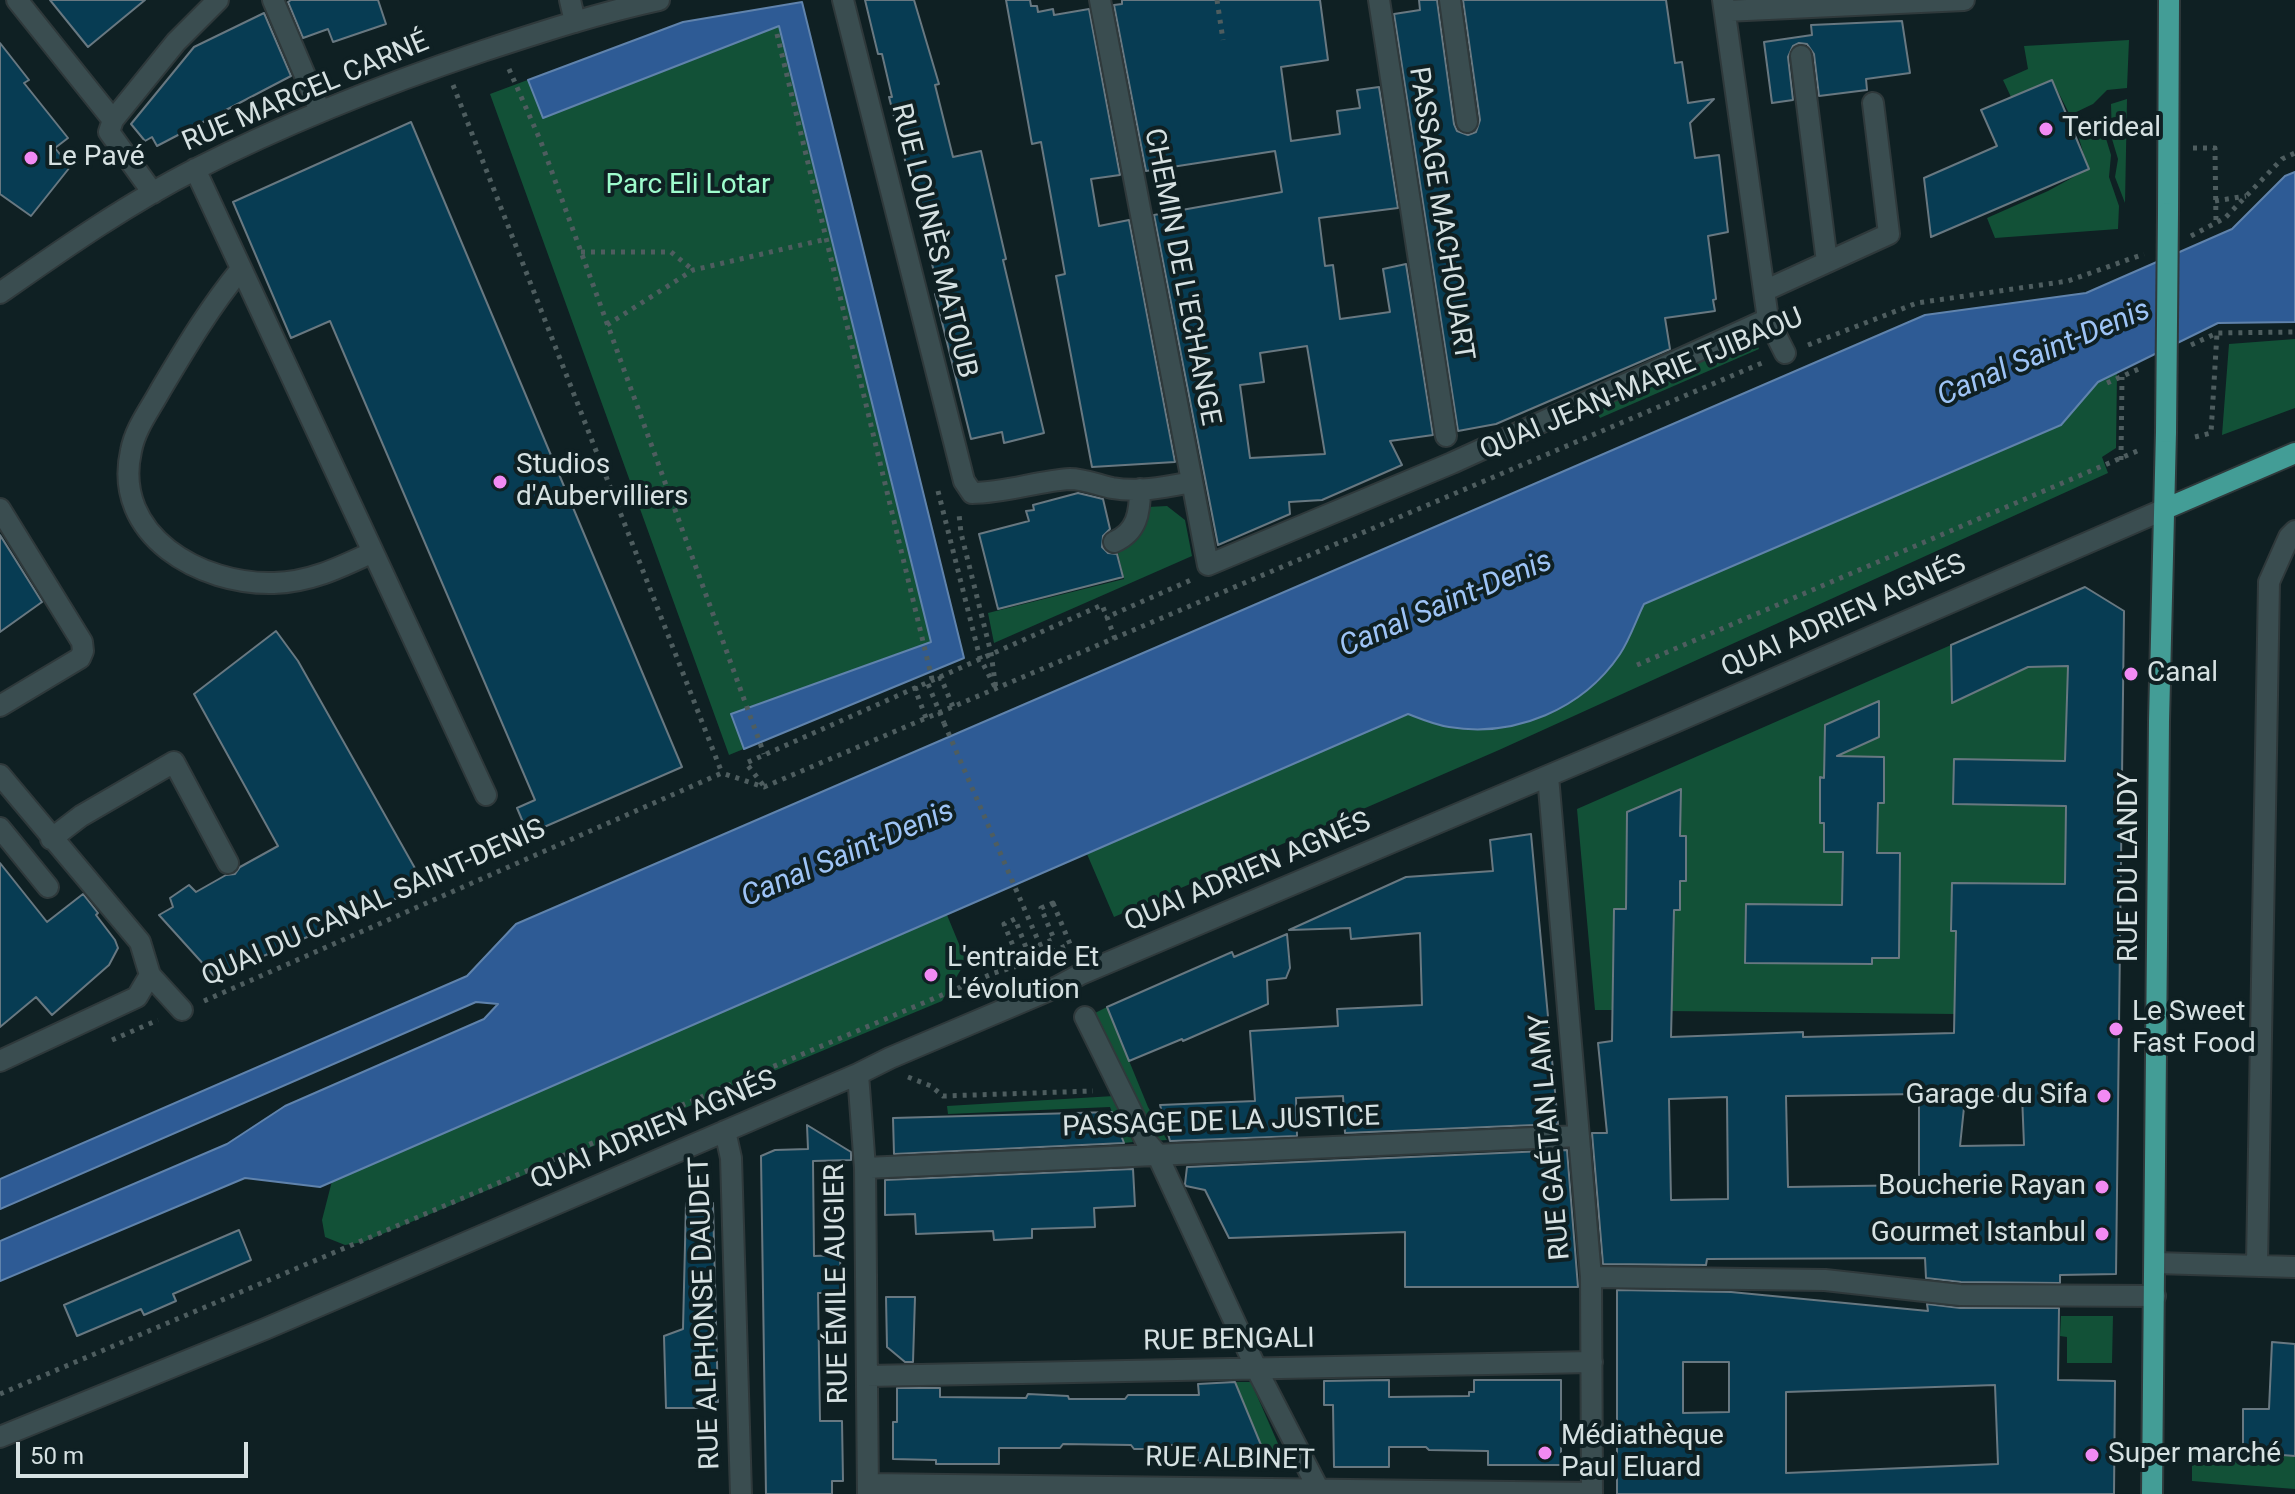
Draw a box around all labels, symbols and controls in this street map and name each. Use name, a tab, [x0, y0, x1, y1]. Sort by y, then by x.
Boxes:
street label: RUE MARCEL CARNÉ	[178, 26, 434, 160]
street label: PASSAGE MACHOUART	[1400, 65, 1480, 363]
street label: RUE LOUNÈS MATOUB	[883, 100, 983, 382]
place label: Terideal	[2062, 112, 2161, 146]
marker: Terideal	[2037, 120, 2055, 138]
street label: CHEMIN DE L'ECHANGE	[1136, 126, 1226, 428]
place label: Le Pavé	[47, 141, 145, 175]
marker: Le Pavé	[22, 149, 40, 167]
park label: Parc Eli Lotar	[606, 169, 770, 203]
water label: Canal Saint-Denis	[1932, 293, 2156, 415]
street label: QUAI JEAN-MARIE TJIBAOU	[1476, 302, 1808, 468]
place label: Studios d'Aubervilliers	[516, 449, 688, 515]
marker: Studios d'Aubervilliers	[491, 473, 509, 491]
water label: Canal Saint-Denis	[1334, 544, 1558, 666]
street label: QUAI ADRIEN AGNÉS	[1717, 548, 1971, 686]
place label: Canal	[2147, 657, 2218, 691]
marker: Canal	[2122, 665, 2140, 683]
street label: RUE DU LANDY	[2113, 772, 2147, 962]
water label: Canal Saint-Denis	[736, 794, 960, 916]
street label: QUAI ADRIEN AGNÉS	[1120, 806, 1376, 940]
street label: QUAI DU CANAL SAINT-DENIS	[197, 813, 551, 995]
place label: L'entraide Et L'évolution	[947, 942, 1099, 1008]
marker: L'entraide Et L'évolution	[922, 966, 940, 984]
place label: Le Sweet Fast Food	[2132, 996, 2256, 1062]
street label: RUE GAÉTAN LAMY	[1523, 1012, 1579, 1262]
marker: Le Sweet Fast Food	[2107, 1020, 2125, 1038]
street label: QUAI ADRIEN AGNÉS	[526, 1064, 782, 1198]
place label: Garage du Sifa	[1905, 1079, 2088, 1113]
marker: Garage du Sifa	[2095, 1087, 2113, 1105]
street label: PASSAGE DE LA JUSTICE	[1062, 1101, 1380, 1145]
street label: RUE ALPHONSE DAUDET	[684, 1156, 728, 1470]
street label: RUE ÉMILE AUGIER	[819, 1164, 857, 1404]
place label: Boucherie Rayan	[1878, 1170, 2086, 1204]
marker: Boucherie Rayan	[2093, 1178, 2111, 1196]
place label: Gourmet Istanbul	[1871, 1217, 2086, 1251]
marker: Gourmet Istanbul	[2093, 1225, 2111, 1243]
street label: RUE BENGALI	[1143, 1323, 1315, 1359]
place label: Médiathèque Paul Eluard	[1561, 1420, 1724, 1486]
scale bar	[20, 1426, 252, 1476]
place label: Super marché	[2108, 1438, 2281, 1472]
text: 50 m	[30, 1442, 84, 1470]
street label: RUE ALBINET	[1145, 1442, 1315, 1478]
marker: Médiathèque Paul Eluard	[1536, 1444, 1554, 1462]
marker: Super marché	[2083, 1446, 2101, 1464]

